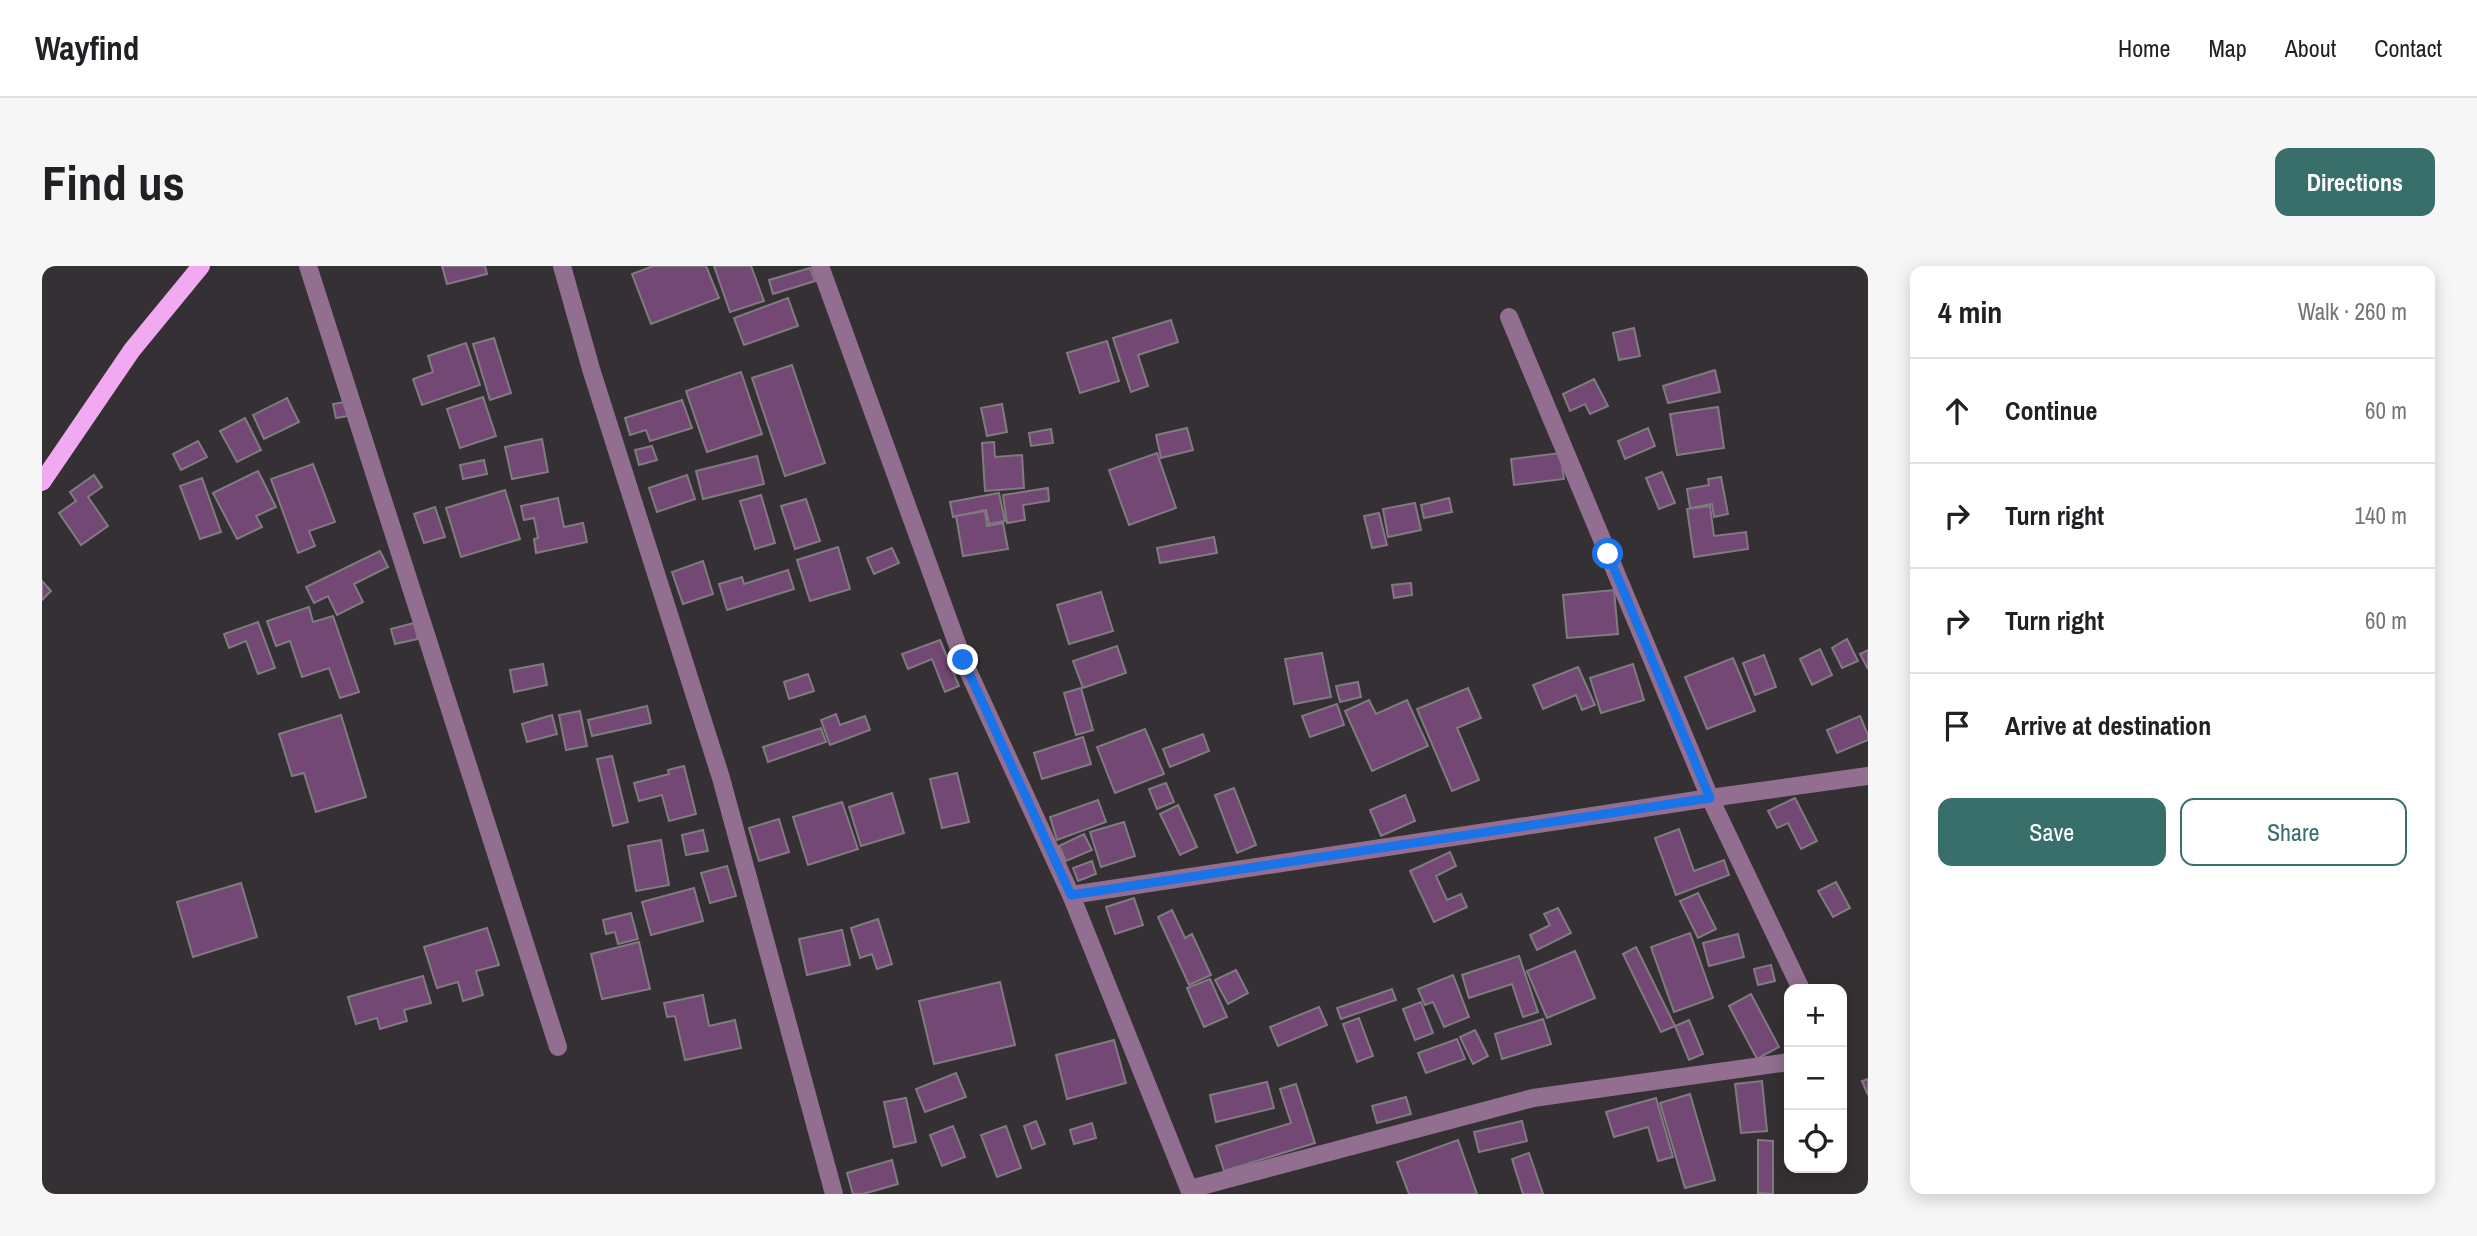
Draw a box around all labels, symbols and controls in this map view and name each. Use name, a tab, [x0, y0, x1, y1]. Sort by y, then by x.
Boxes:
text: Wayfind	[35, 26, 139, 70]
text: Home	[2118, 32, 2170, 64]
text: Map	[2208, 32, 2247, 64]
text: About	[2285, 32, 2336, 64]
text: Contact	[2374, 32, 2442, 64]
button: Directions	[2275, 148, 2435, 216]
text: Find us	[42, 149, 185, 215]
text: 4 min	[1938, 292, 2002, 332]
text: Walk · 260 m	[2298, 296, 2407, 327]
icon: ahead	[1938, 392, 1976, 430]
text: Continue	[2005, 393, 2097, 428]
text: 60 m	[2365, 395, 2407, 426]
icon: right	[1938, 497, 1976, 535]
text: Turn right	[2005, 498, 2104, 533]
text: 140 m	[2355, 500, 2407, 531]
route start	[1592, 538, 1623, 569]
icon: right	[1938, 602, 1976, 640]
text: Turn right	[2005, 603, 2104, 638]
text: 60 m	[2365, 605, 2407, 636]
route end	[947, 644, 978, 675]
icon: arrive	[1938, 707, 1976, 745]
text: Arrive at destination	[2005, 708, 2211, 743]
button: Save	[1938, 798, 2166, 866]
button: Share	[2180, 798, 2407, 866]
map controls	[1784, 984, 1847, 1173]
button: +	[1784, 984, 1847, 1047]
button: −	[1784, 1047, 1847, 1110]
button: locate	[1784, 1110, 1847, 1173]

